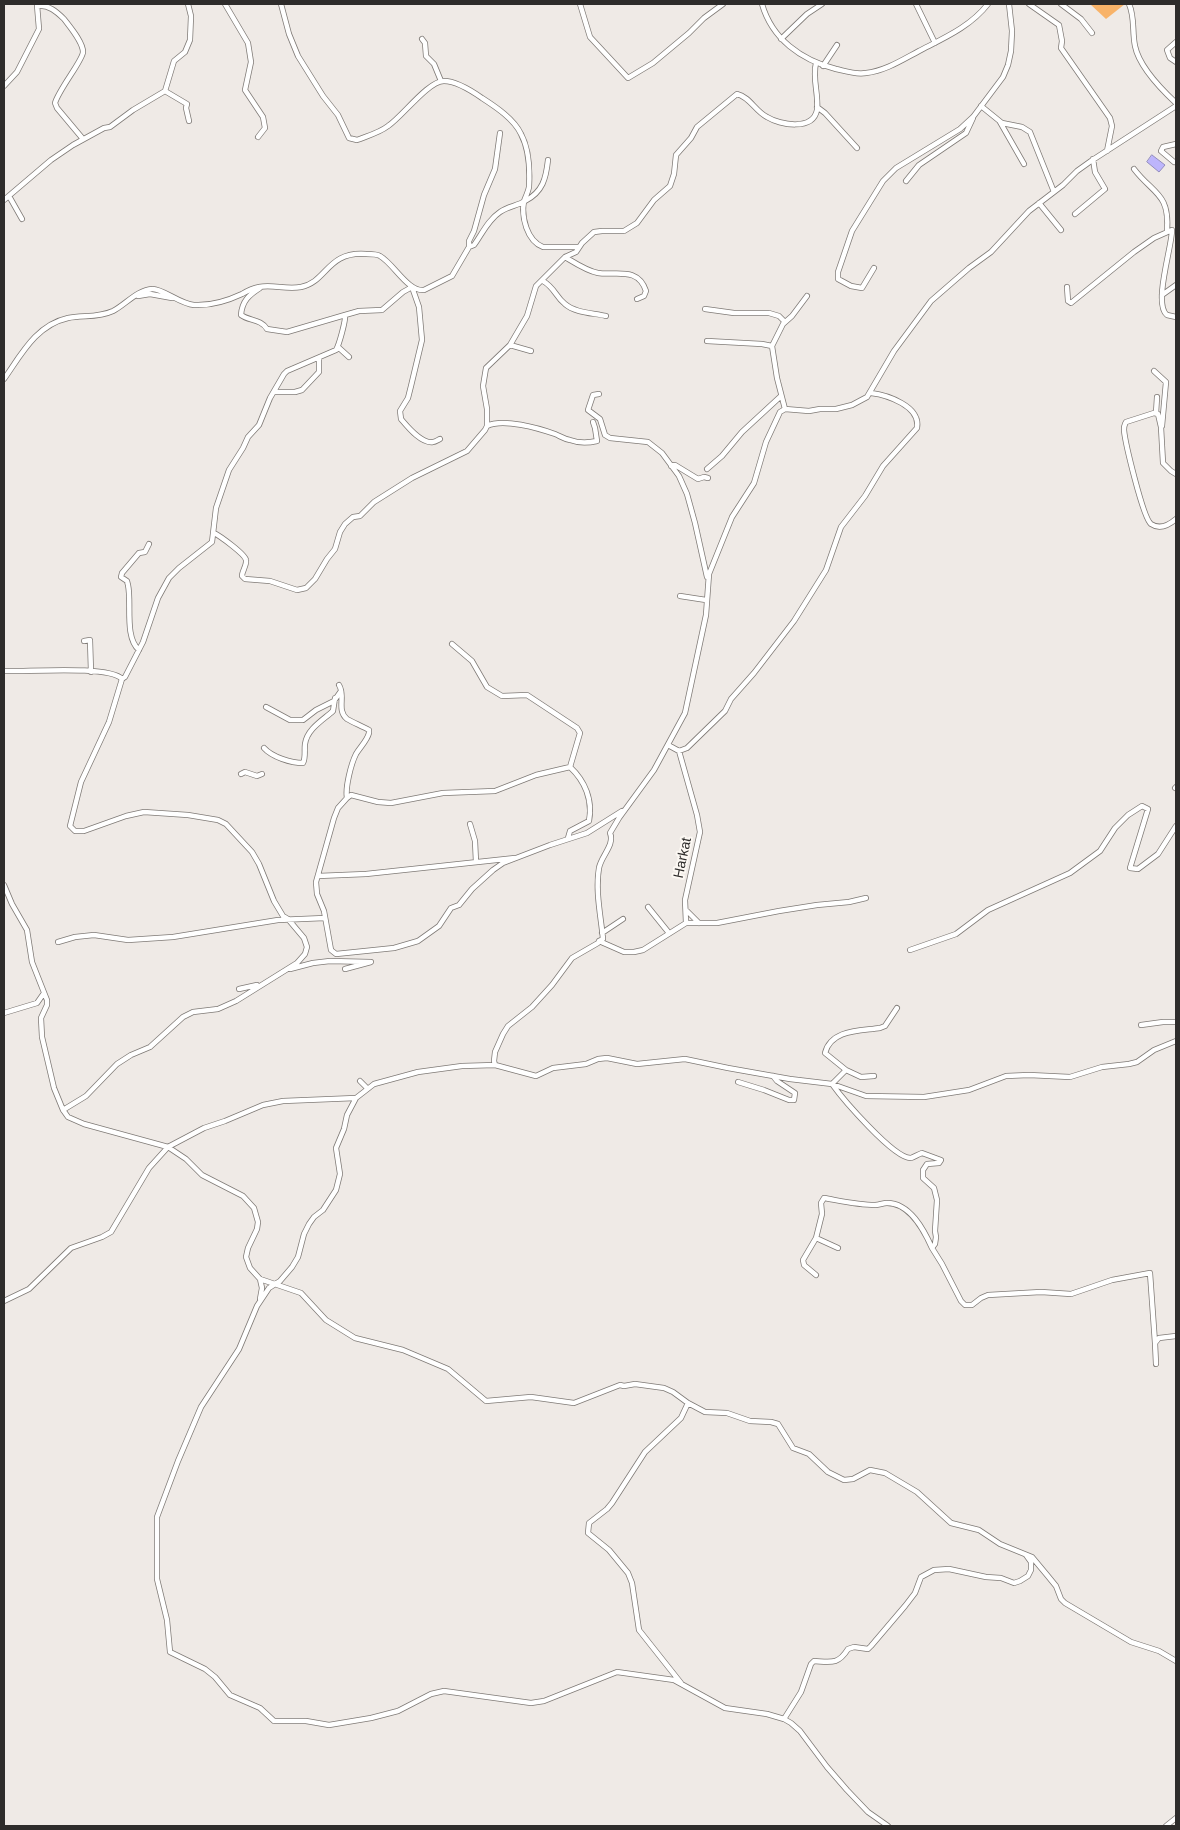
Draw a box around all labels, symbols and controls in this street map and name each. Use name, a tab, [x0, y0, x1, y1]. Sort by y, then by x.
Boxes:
street label: Harkat	[670, 836, 696, 880]

